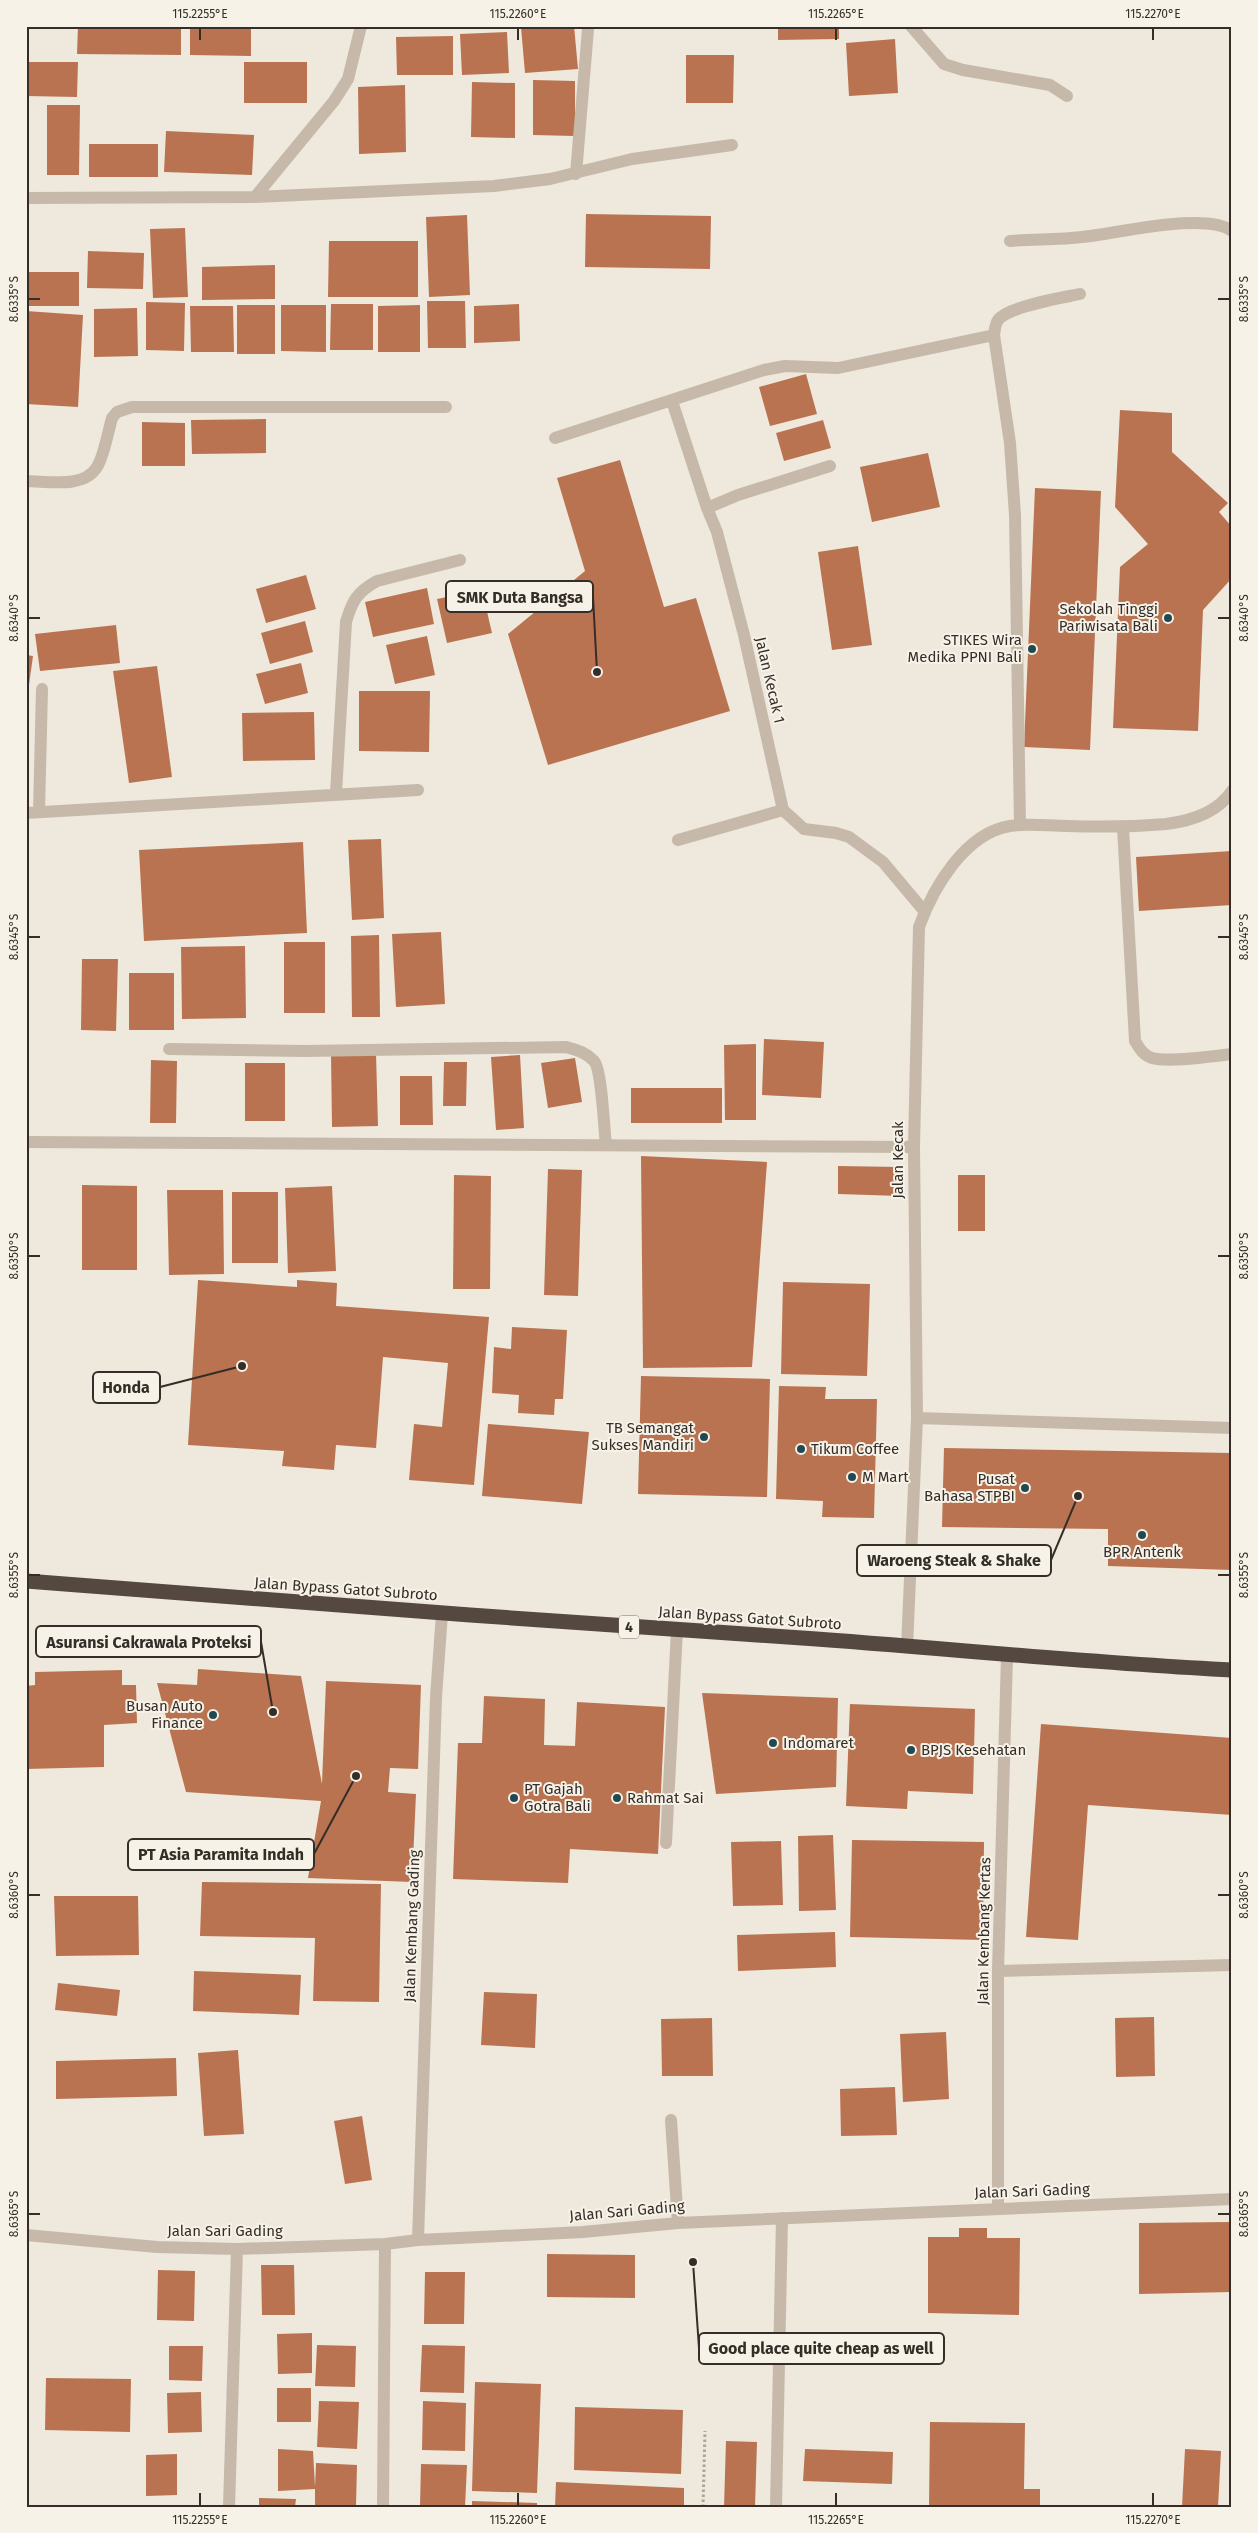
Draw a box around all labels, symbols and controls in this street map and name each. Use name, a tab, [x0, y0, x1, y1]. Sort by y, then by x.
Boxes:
text: 115.2255°E	[172, 7, 228, 21]
text: 115.2260°E	[490, 7, 546, 21]
text: 115.2265°E	[808, 7, 864, 21]
text: 115.2270°E	[1125, 7, 1181, 21]
text: 8.6335°S	[7, 275, 21, 322]
text: 8.6335°S	[1237, 275, 1251, 322]
callout: SMK Duta Bangsa	[446, 581, 593, 612]
text: SMK Duta Bangsa	[457, 588, 583, 607]
text: 8.6340°S	[7, 594, 21, 642]
text: 8.6340°S	[1237, 594, 1251, 642]
place label: Sekolah Tinggi Pariwisata Bali	[1059, 600, 1158, 635]
marker: Sekolah Tinggi Pariwisata Bali	[1162, 612, 1174, 624]
place label: STIKES Wira Medika PPNI Bali	[908, 631, 1022, 666]
street label: Jalan Kecak 1	[751, 635, 789, 725]
marker: STIKES Wira Medika PPNI Bali	[1026, 643, 1038, 655]
text: 8.6345°S	[7, 913, 21, 960]
text: 8.6345°S	[1237, 913, 1251, 960]
street label: Jalan Kecak	[889, 1121, 907, 1199]
text: 8.6350°S	[7, 1232, 21, 1280]
text: 8.6350°S	[1237, 1232, 1251, 1280]
callout: Honda	[93, 1372, 160, 1403]
text: Honda	[102, 1378, 150, 1397]
place label: TB Semangat Sukses Mandiri	[591, 1419, 695, 1454]
marker: TB Semangat Sukses Mandiri	[698, 1431, 710, 1443]
place label: Tikum Coffee	[811, 1440, 899, 1458]
marker: Tikum Coffee	[795, 1443, 807, 1455]
place label: M Mart	[862, 1468, 909, 1486]
place label: Pusat Bahasa STPBI	[924, 1470, 1016, 1505]
marker: M Mart	[846, 1471, 858, 1483]
marker: Pusat Bahasa STPBI	[1019, 1482, 1031, 1494]
marker: BPR Antenk	[1136, 1529, 1148, 1541]
place label: BPR Antenk	[1103, 1543, 1181, 1561]
callout: Waroeng Steak & Shake	[857, 1545, 1051, 1576]
text: 8.6355°S	[7, 1551, 21, 1598]
text: Waroeng Steak & Shake	[867, 1551, 1041, 1570]
text: 8.6355°S	[1237, 1551, 1251, 1598]
street label: Jalan Bypass Gatot Subroto	[254, 1574, 438, 1604]
street label: Jalan Bypass Gatot Subroto	[658, 1603, 842, 1633]
road number: 4	[619, 1615, 639, 1638]
callout: Asuransi Cakrawala Proteksi	[36, 1626, 261, 1657]
text: Asuransi Cakrawala Proteksi	[45, 1633, 252, 1652]
place label: Busan Auto Finance	[126, 1697, 203, 1732]
marker: Busan Auto Finance	[207, 1709, 219, 1721]
place label: Indomaret	[783, 1734, 854, 1752]
marker: Indomaret	[767, 1737, 779, 1749]
place label: BPJS Kesehatan	[921, 1741, 1026, 1759]
marker: BPJS Kesehatan	[905, 1744, 917, 1756]
place label: PT Gajah Gotra Bali	[524, 1780, 591, 1815]
place label: Rahmat Sai	[627, 1789, 704, 1807]
marker: PT Gajah Gotra Bali	[508, 1792, 520, 1804]
marker: Rahmat Sai	[611, 1792, 623, 1804]
callout: PT Asia Paramita Indah	[128, 1839, 314, 1870]
text: PT Asia Paramita Indah	[138, 1845, 304, 1864]
street label: Jalan Kembang Gading	[400, 1849, 424, 2002]
street label: Jalan Kembang Kertas	[974, 1857, 994, 2005]
text: 8.6360°S	[7, 1871, 21, 1919]
text: 8.6360°S	[1237, 1871, 1251, 1919]
street label: Jalan Sari Gading	[974, 2180, 1090, 2202]
text: 8.6365°S	[7, 2190, 21, 2237]
text: 8.6365°S	[1237, 2190, 1251, 2237]
street label: Jalan Sari Gading	[569, 2197, 686, 2225]
street label: Jalan Sari Gading	[167, 2222, 283, 2240]
callout: Good place quite cheap as well	[699, 2333, 944, 2364]
text: Good place quite cheap as well	[708, 2339, 934, 2358]
text: 115.2255°E	[172, 2513, 228, 2527]
text: 115.2260°E	[490, 2513, 546, 2527]
text: 115.2265°E	[808, 2513, 864, 2527]
text: 115.2270°E	[1125, 2513, 1181, 2527]

